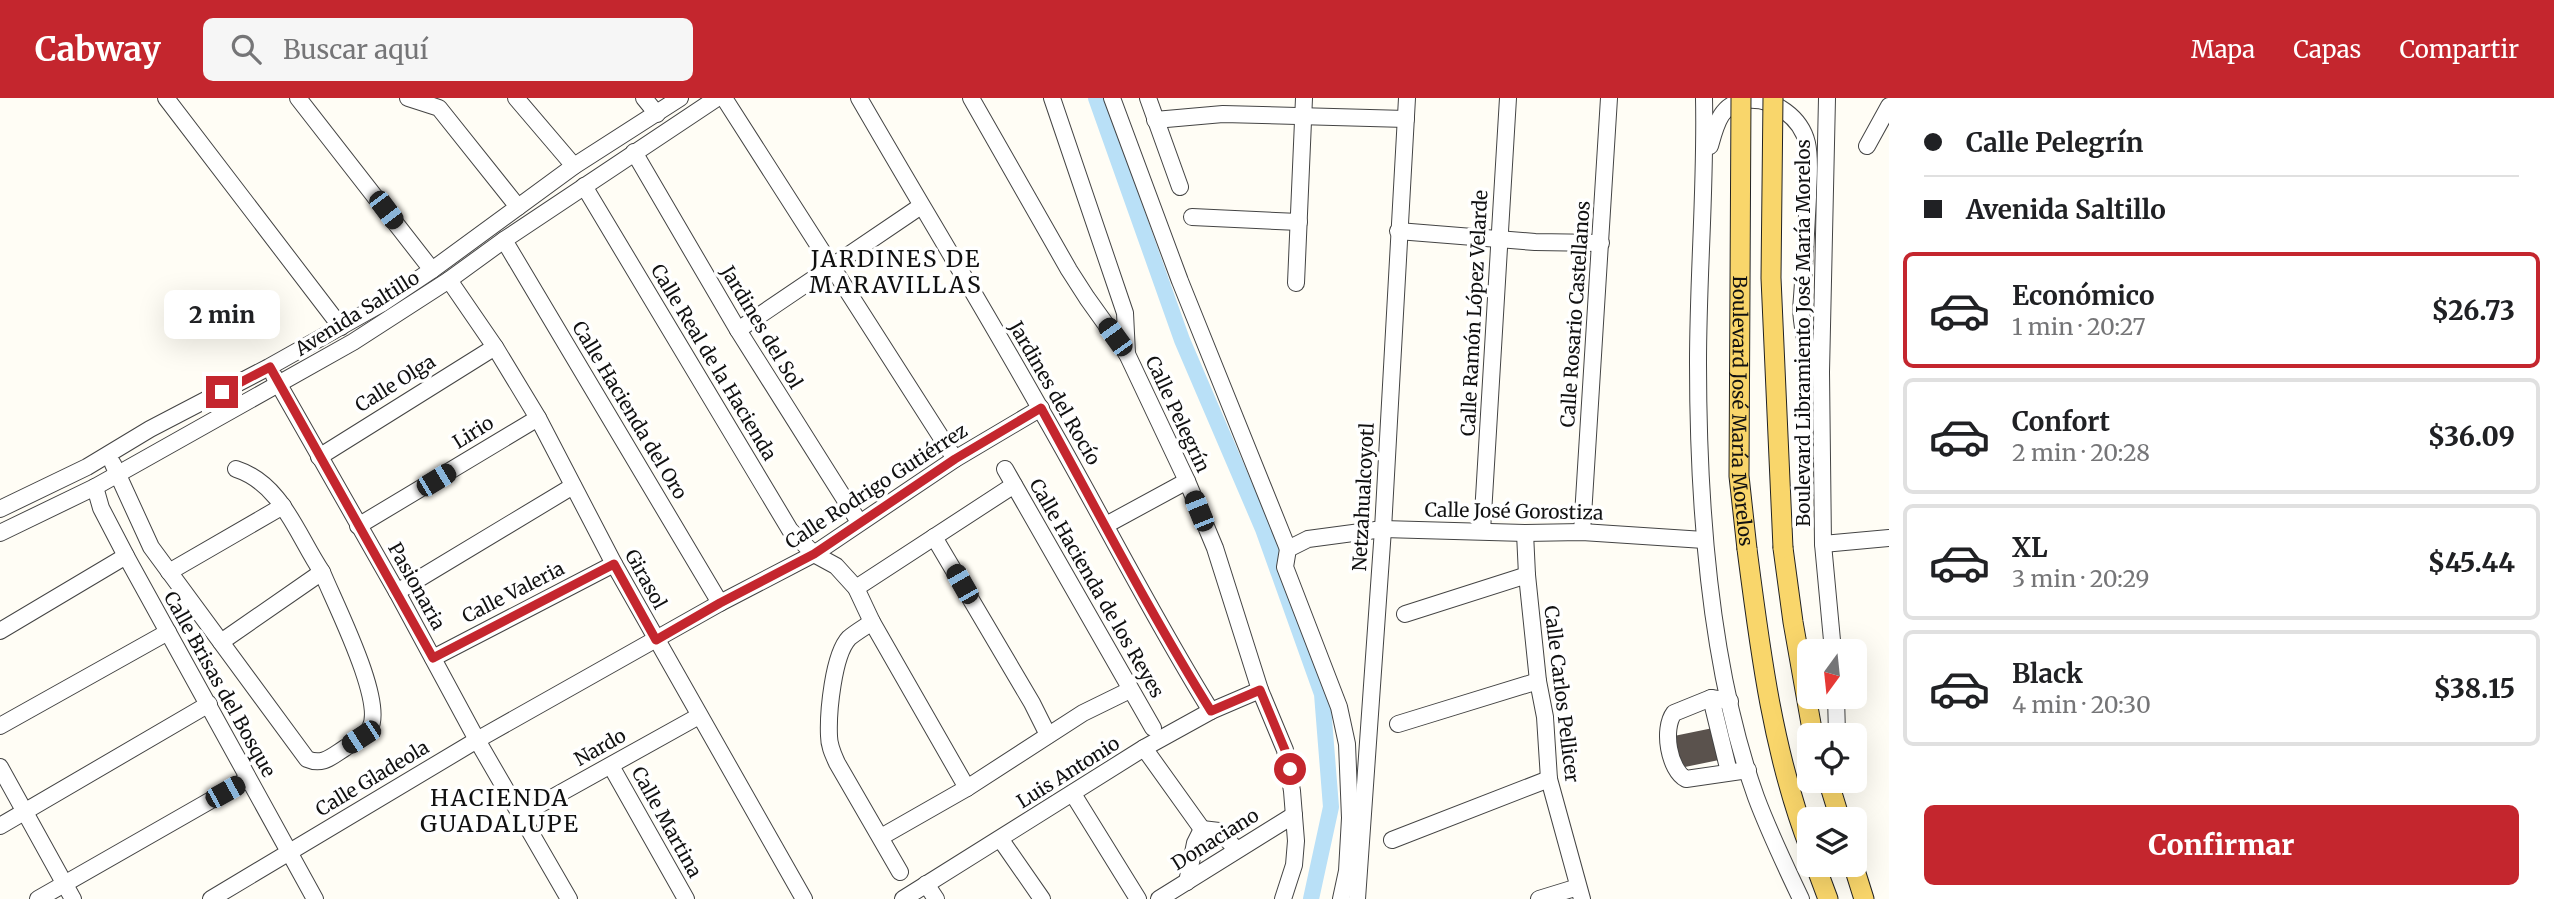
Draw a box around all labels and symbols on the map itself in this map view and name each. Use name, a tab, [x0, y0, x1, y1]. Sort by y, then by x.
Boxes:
street label: Boulevard Libramiento José María Morelos	[1791, 139, 1815, 527]
car	[365, 187, 408, 233]
street label: Calle Ramón López Velarde	[1456, 189, 1492, 437]
street label: Calle Rosario Castellanos	[1555, 200, 1595, 428]
district label: JARDINES DE MARAVILLAS	[809, 244, 983, 299]
street label: Calle Real de la Hacienda	[646, 260, 782, 464]
street label: Jardines del Sol	[715, 260, 808, 393]
street label: Avenida Saltillo	[290, 265, 423, 361]
street label: Boulevard José María Morelos	[1727, 276, 1759, 547]
callout: 2 min	[164, 290, 280, 340]
car	[1095, 314, 1136, 360]
street label: Jardines del Rocío	[1004, 316, 1106, 469]
street label: Calle Hacienda del Oro	[567, 317, 693, 503]
street label: Calle Olga	[350, 349, 440, 417]
street label: Calle Pelegrín	[1141, 352, 1216, 476]
route end	[206, 376, 238, 408]
street label: Lirio	[448, 410, 498, 454]
street label: Calle Rodrigo Gutiérrez	[780, 418, 972, 554]
street label: Netzahualcoyotl	[1347, 422, 1379, 572]
car	[413, 460, 460, 500]
street label: Calle Hacienda de los Reyes	[1024, 474, 1170, 702]
car	[1182, 488, 1217, 534]
street label: Calle José Gorostiza	[1424, 497, 1604, 525]
street label: Pasionaria	[383, 538, 451, 634]
street label: Girasol	[620, 545, 672, 613]
street label: Calle Valeria	[458, 556, 568, 628]
car	[943, 561, 982, 607]
street label: Calle Brisas del Bosque	[159, 587, 281, 781]
street label: Calle Carlos Pellicer	[1539, 604, 1585, 784]
north arrow	[1797, 639, 1867, 709]
car	[338, 717, 385, 757]
street label: Nardo	[570, 723, 630, 771]
street label: Luis Antonio	[1012, 731, 1124, 813]
street label: Calle Gladeola	[311, 735, 433, 821]
route start	[1274, 753, 1306, 785]
street label: Calle Martina	[627, 762, 707, 882]
car	[202, 773, 249, 811]
district label: HACIENDA GUADALUPE	[420, 783, 580, 838]
street label: Donaciano	[1167, 803, 1263, 875]

